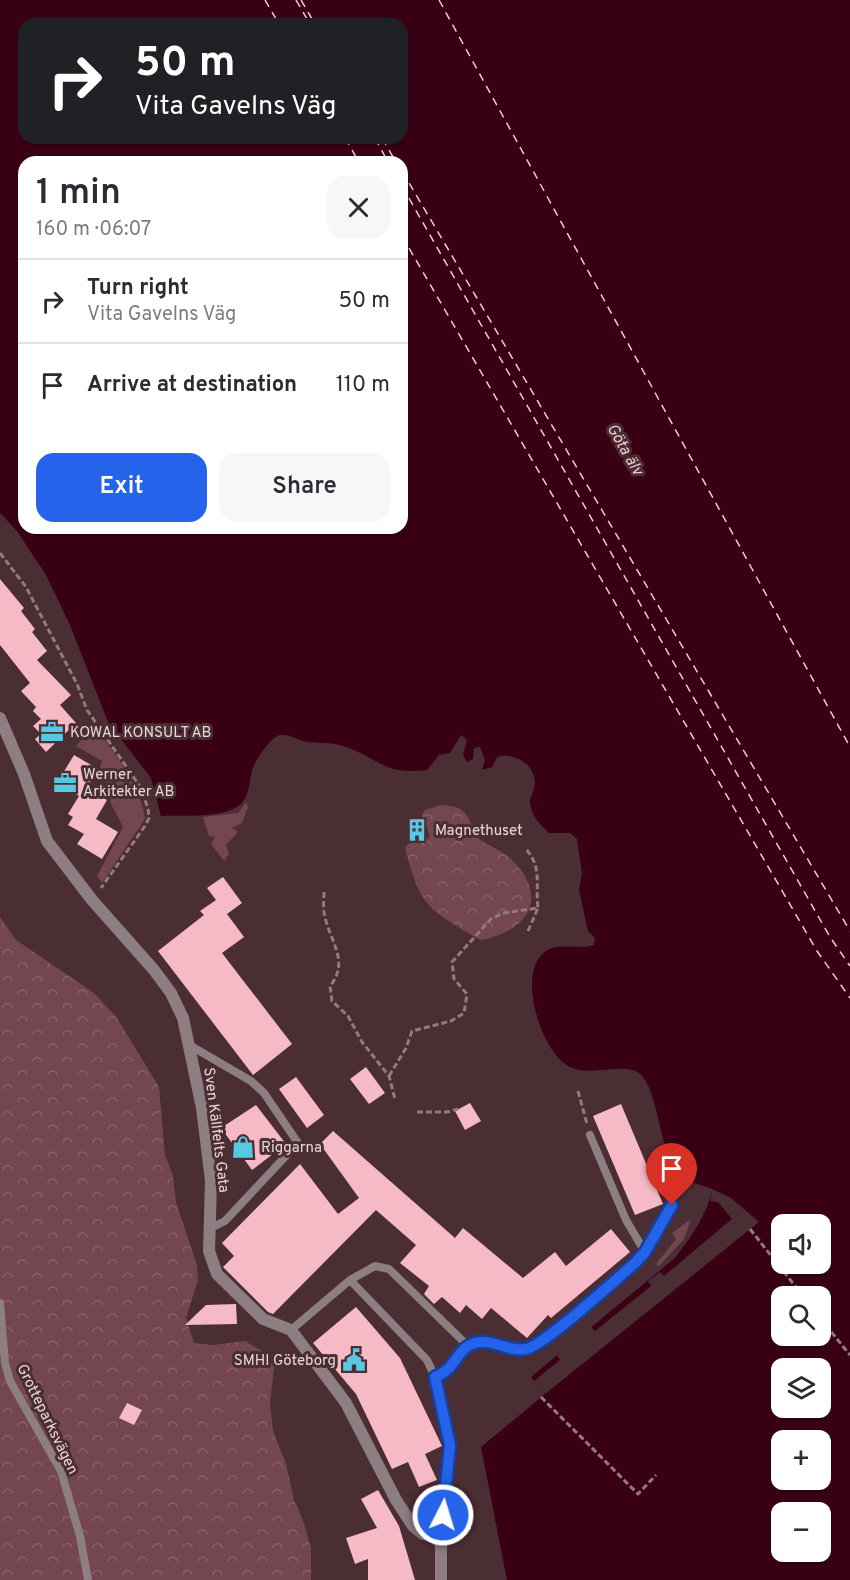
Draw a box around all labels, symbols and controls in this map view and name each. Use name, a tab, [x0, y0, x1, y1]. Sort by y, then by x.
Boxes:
text: 50 m	[135, 38, 236, 91]
icon: right	[36, 42, 114, 120]
text: Vita Gavelns Väg	[135, 90, 336, 124]
text: 1 min	[36, 171, 121, 217]
button: close	[327, 176, 390, 239]
text: 160 m · 06:07	[36, 217, 151, 243]
text: Turn right	[87, 275, 189, 302]
icon: right	[36, 285, 69, 318]
text: 50 m	[338, 288, 390, 315]
text: Vita Gavelns Väg	[87, 302, 236, 328]
icon: arrive	[36, 369, 69, 402]
text: Arrive at destination	[87, 372, 297, 399]
text: 110 m	[336, 372, 390, 399]
water label: Göta älv	[601, 421, 648, 480]
button: Exit	[36, 453, 207, 522]
button: Share	[219, 453, 390, 522]
office icon: KOWAL KONSULT AB	[39, 719, 65, 745]
place label: KOWAL KONSULT AB	[70, 724, 211, 743]
place label: Werner Arkitekter AB	[83, 766, 174, 802]
office icon: Werner Arkitekter AB	[52, 770, 78, 796]
building icon: Magnethuset	[404, 817, 430, 843]
place label: Magnethuset	[435, 822, 523, 841]
street label: Sven Källfelts Gata	[198, 1066, 233, 1194]
shop icon: Riggarna	[230, 1134, 256, 1160]
place label: Riggarna	[261, 1139, 322, 1158]
pin	[646, 1143, 697, 1205]
icon: arrive	[655, 1152, 688, 1185]
map controls	[771, 1214, 831, 1562]
button: sound	[771, 1214, 831, 1274]
button: search	[771, 1286, 831, 1346]
public building icon: SMHI Göteborg	[341, 1347, 367, 1373]
place label: SMHI Göteborg	[234, 1352, 336, 1371]
button: layers	[771, 1358, 831, 1418]
street label: Grotteparksvägen	[12, 1361, 82, 1478]
button: +	[771, 1430, 831, 1490]
position arrow	[411, 1483, 475, 1547]
button: −	[771, 1502, 831, 1562]

